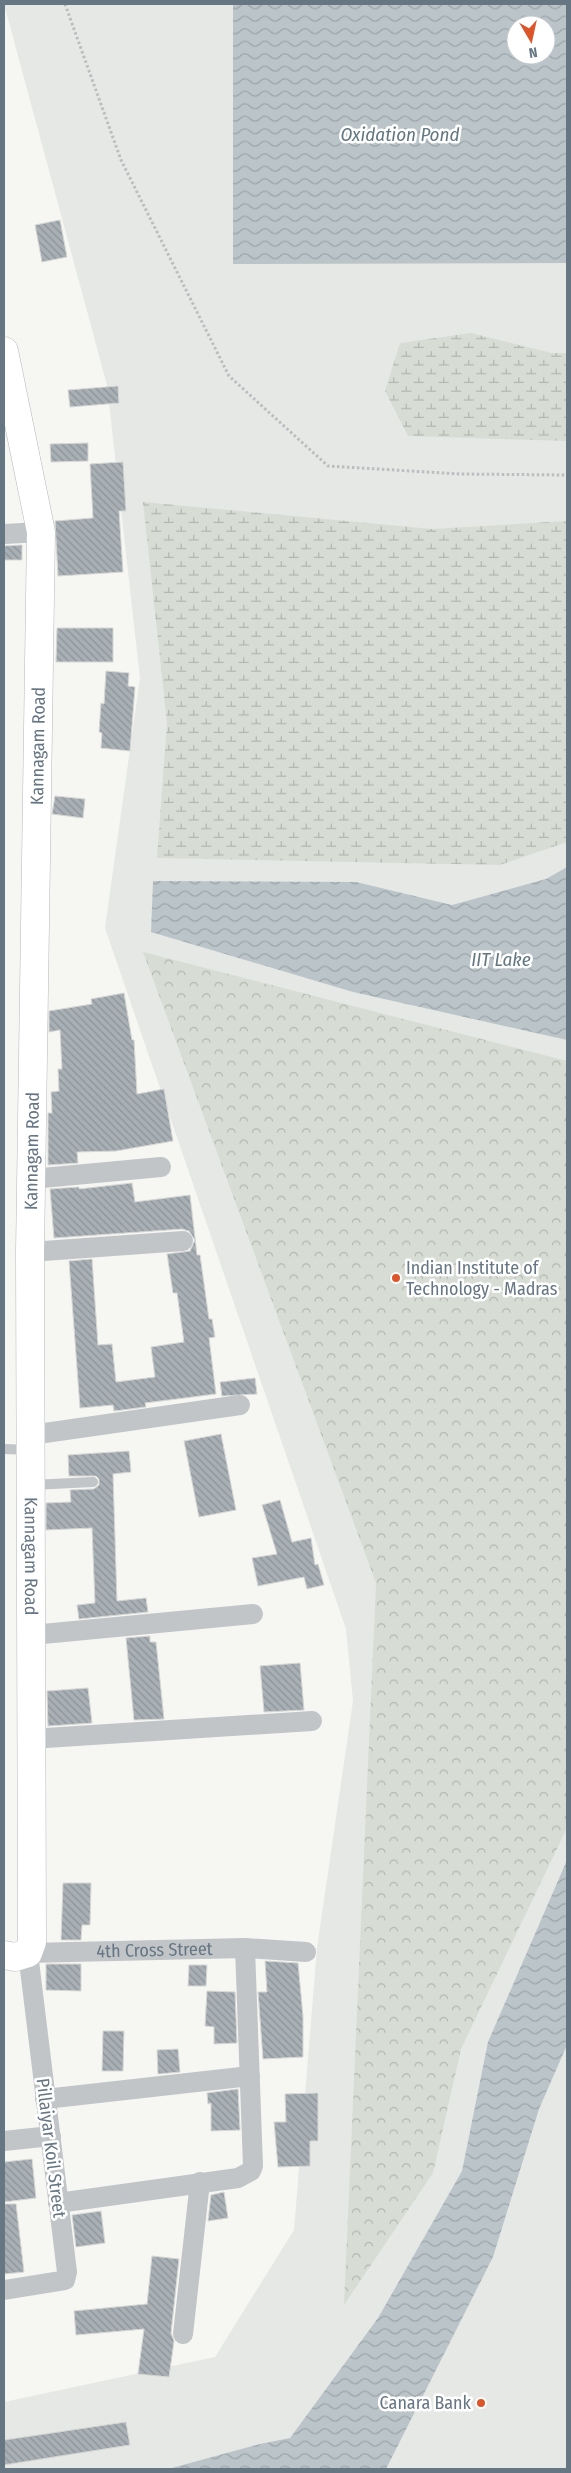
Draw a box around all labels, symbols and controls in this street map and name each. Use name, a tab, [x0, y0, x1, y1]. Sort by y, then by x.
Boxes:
north arrow	[506, 15, 556, 65]
text: N	[527, 43, 538, 61]
water label: Oxidation Pond	[340, 123, 460, 146]
street label: Kannagam Road	[26, 687, 50, 805]
water label: IIT Lake	[471, 948, 531, 971]
street label: Kannagam Road	[20, 1092, 44, 1210]
place label: Indian Institute of Technology - Madras	[406, 1257, 558, 1300]
marker: Indian Institute of Technology - Madras	[390, 1272, 402, 1284]
street label: Kannagam Road	[20, 1497, 42, 1615]
street label: 4th Cross Street	[96, 1938, 213, 1962]
street label: Pillaiyar Koil Street	[32, 2077, 70, 2219]
place label: Canara Bank	[380, 2392, 472, 2414]
marker: Canara Bank	[475, 2397, 487, 2409]

